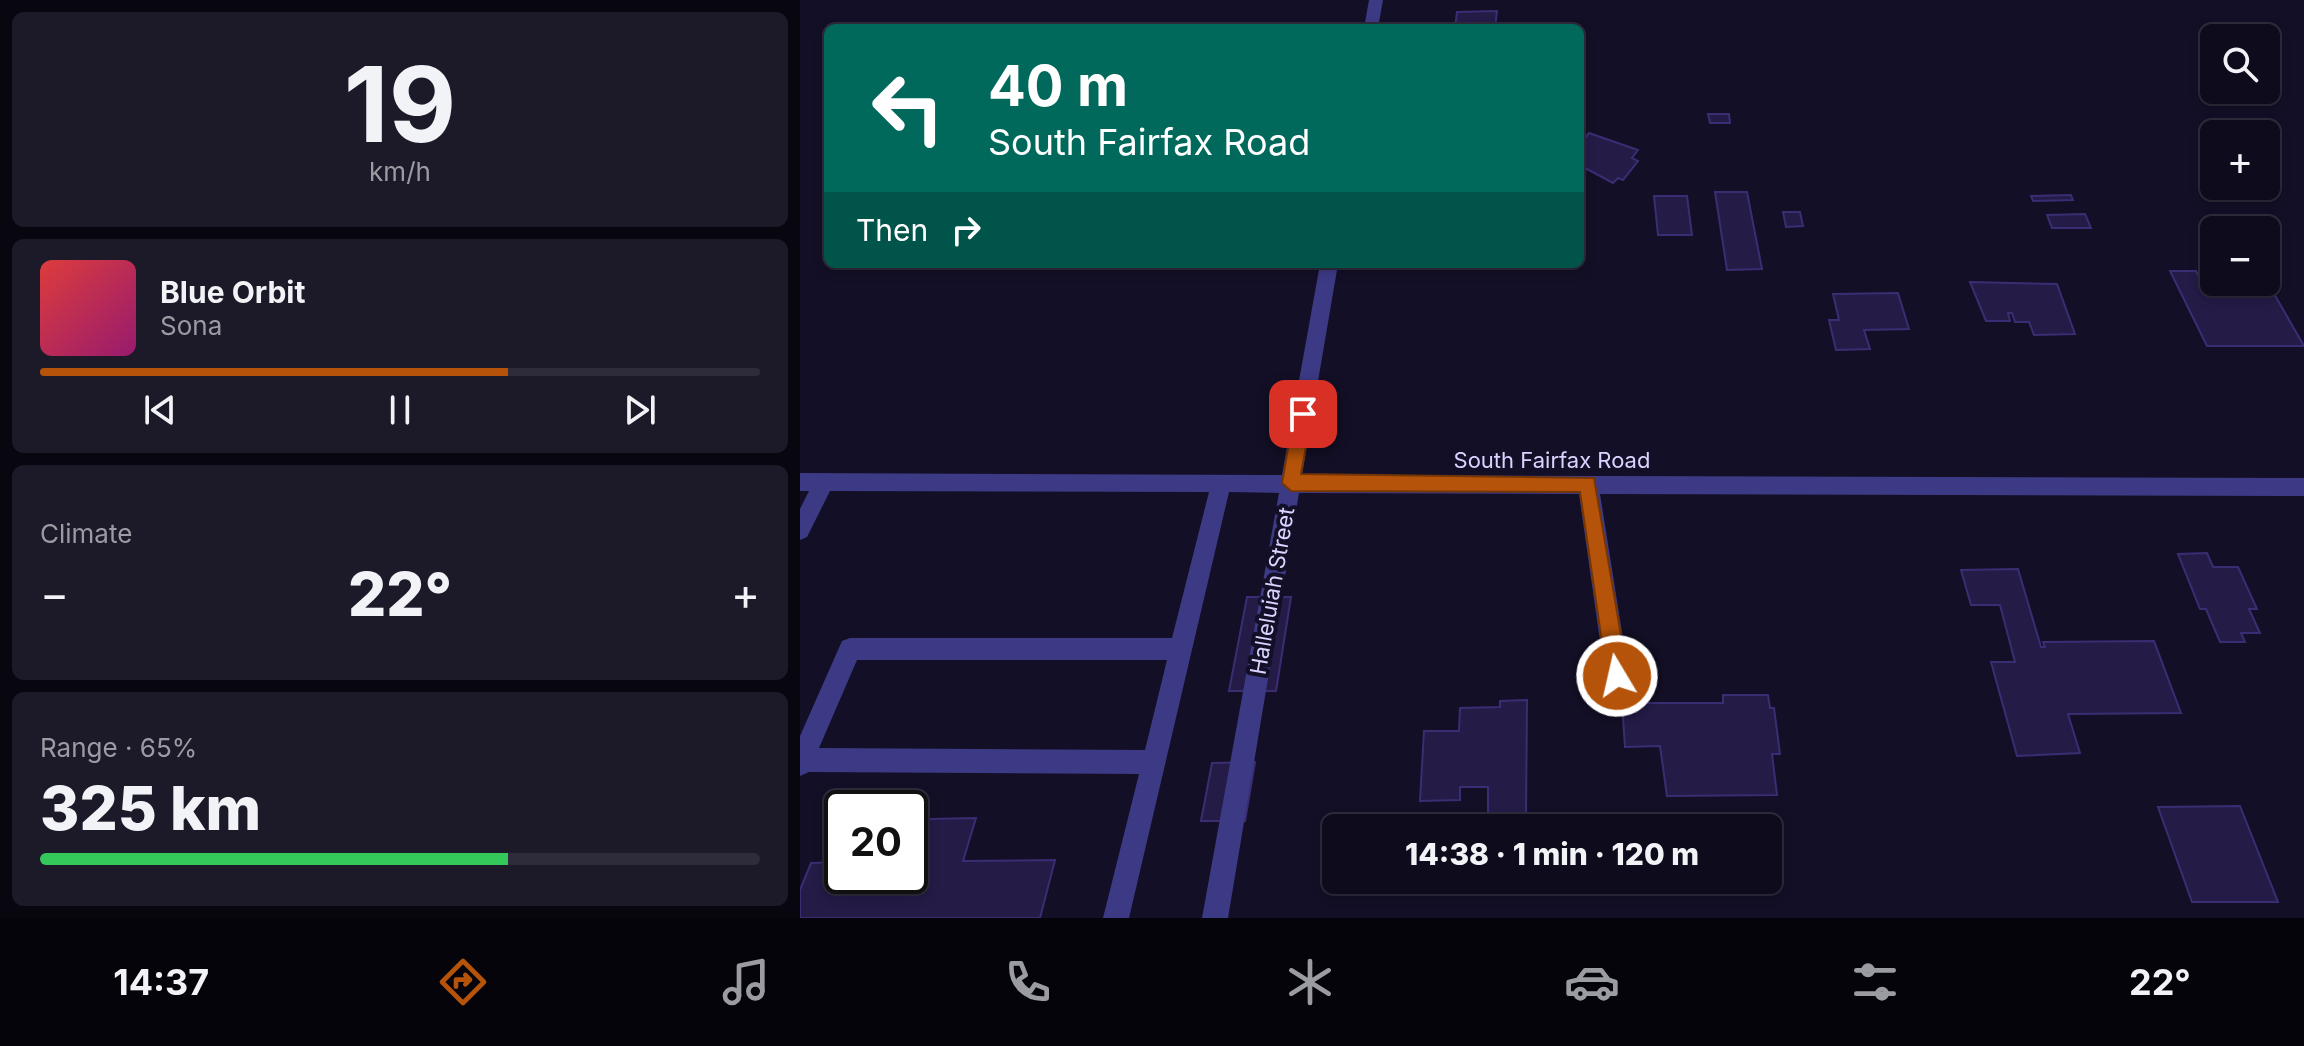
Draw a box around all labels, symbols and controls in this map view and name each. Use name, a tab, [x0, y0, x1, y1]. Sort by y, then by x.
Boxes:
map controls	[2200, 24, 2280, 296]
button: search	[2200, 24, 2280, 104]
text: 19	[344, 41, 456, 167]
text: 40 m	[988, 52, 1128, 120]
icon: left	[856, 56, 960, 160]
text: South Fairfax Road	[988, 120, 1310, 164]
button: +	[2200, 120, 2280, 200]
text: km/h	[369, 156, 431, 187]
icon: right	[944, 208, 988, 252]
text: Then	[856, 212, 928, 248]
button: −	[2200, 216, 2280, 296]
text: Blue Orbit	[160, 274, 305, 310]
text: Sona	[160, 310, 222, 341]
pin	[1269, 380, 1337, 448]
icon: previous	[138, 388, 182, 432]
icon: pause	[378, 388, 422, 432]
icon: next	[618, 388, 662, 432]
icon: arrive	[1281, 392, 1325, 436]
street label: South Fairfax Road	[1454, 447, 1650, 473]
street label: Halleluiah Street	[1244, 505, 1300, 677]
text: Climate	[40, 518, 132, 549]
text: 22°	[348, 558, 452, 630]
text: −	[40, 567, 69, 621]
text: +	[731, 567, 760, 621]
position arrow	[1575, 634, 1659, 718]
text: Range · 65%	[40, 732, 197, 763]
text: 325 km	[40, 772, 261, 844]
speed limit sign: 20	[824, 790, 928, 894]
text: 14:38 · 1 min · 120 m	[1405, 836, 1699, 872]
icon: directions	[435, 954, 491, 1010]
icon: music	[718, 954, 774, 1010]
icon: phone	[1000, 954, 1056, 1010]
icon: climate	[1282, 954, 1338, 1010]
icon: car	[1564, 954, 1620, 1010]
icon: filters	[1847, 954, 1903, 1010]
text: 14:37	[113, 960, 209, 1004]
text: 22°	[2129, 960, 2191, 1004]

